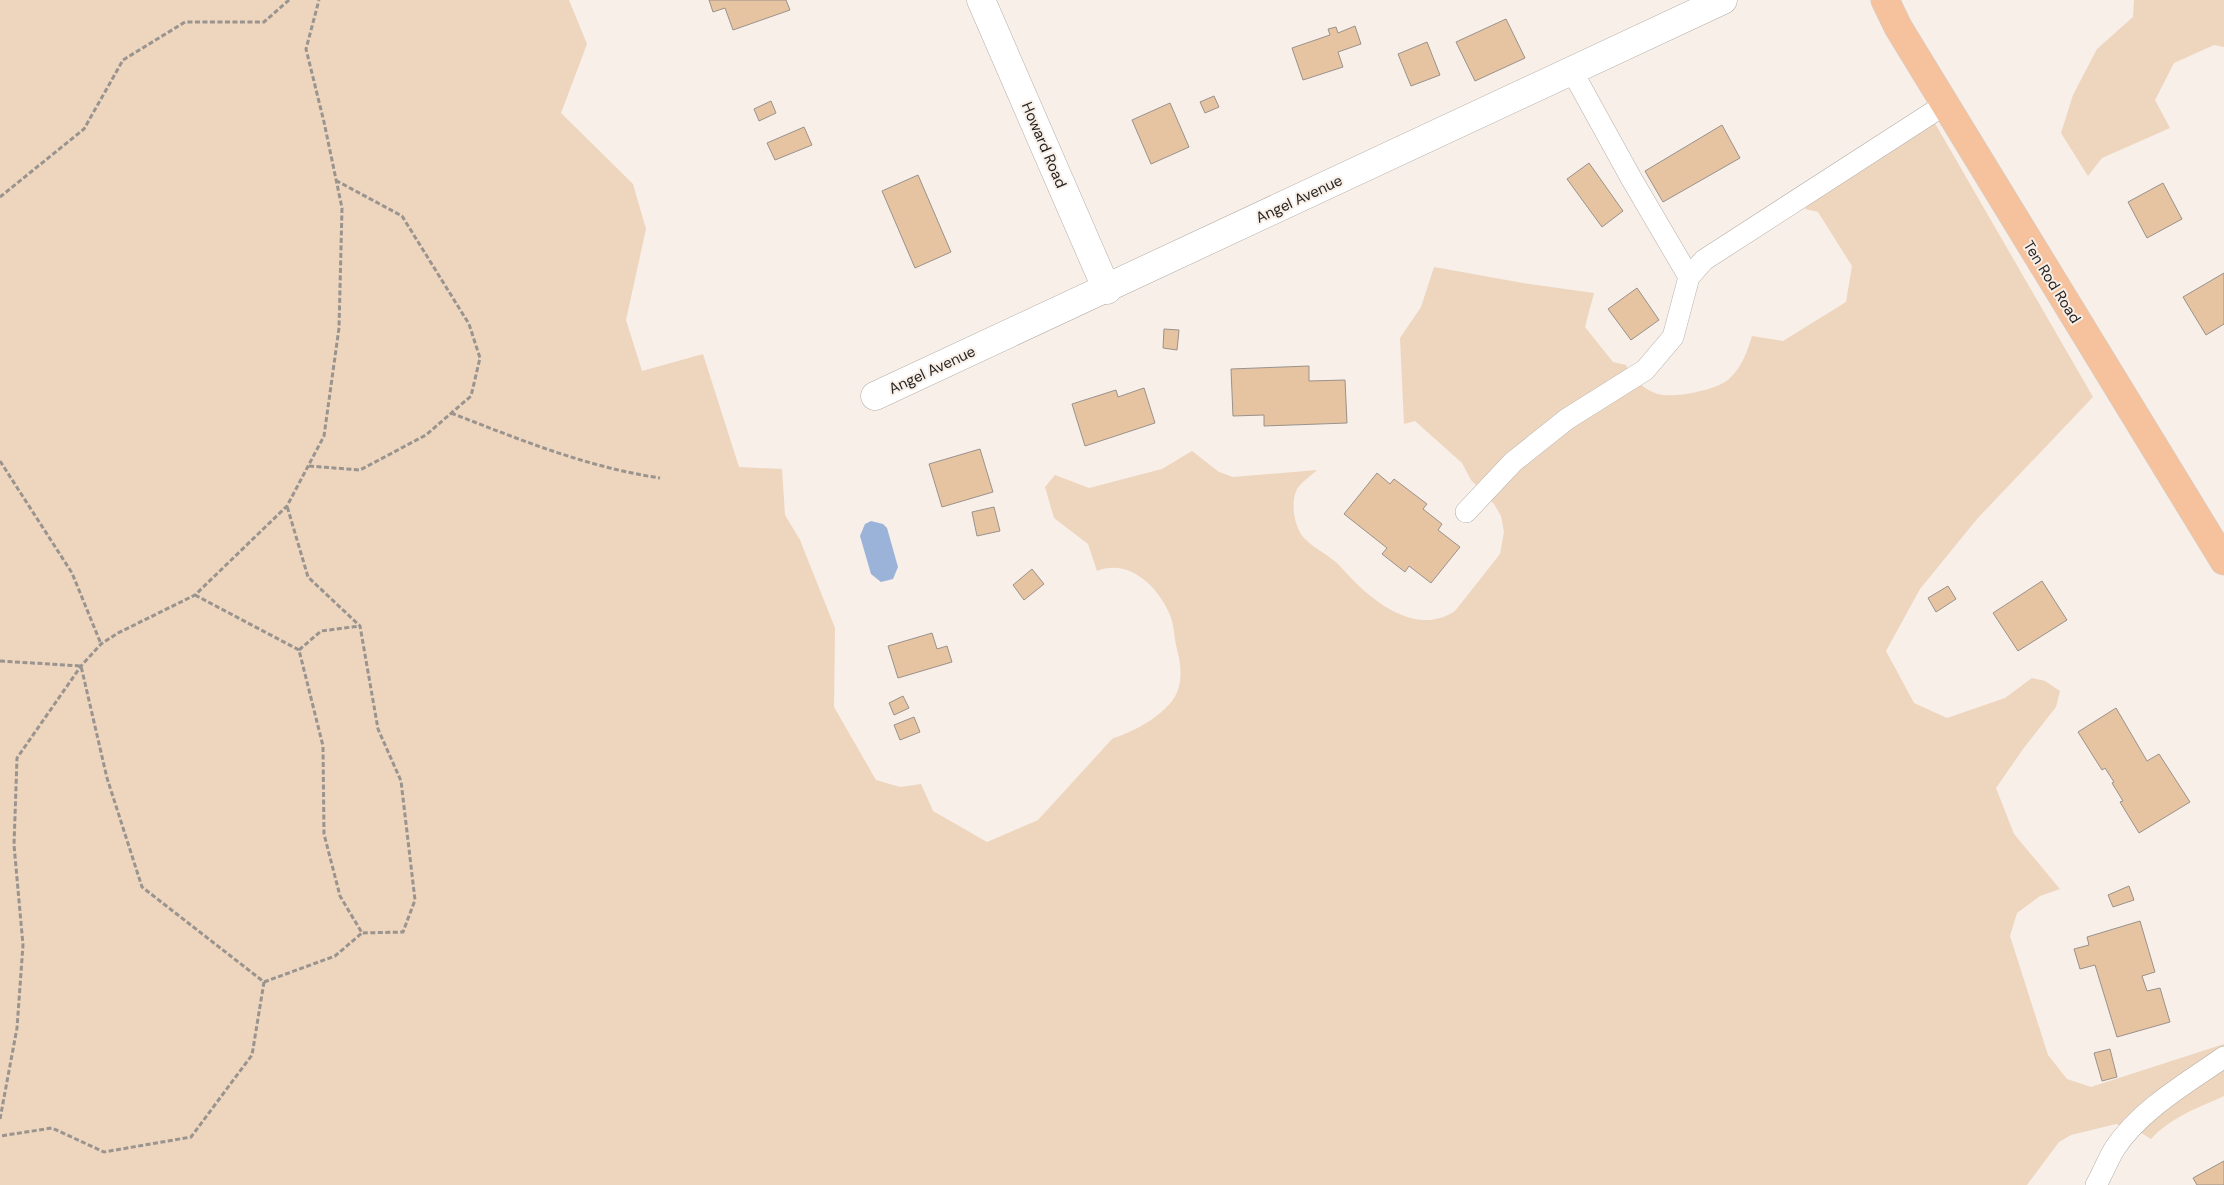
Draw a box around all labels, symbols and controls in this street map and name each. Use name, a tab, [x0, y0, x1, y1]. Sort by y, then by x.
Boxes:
street label: Howard Road	[1017, 99, 1071, 191]
street label: Angel Avenue	[1252, 170, 1346, 228]
street label: Ten Rod Road	[2019, 237, 2085, 327]
street label: Angel Avenue	[885, 341, 979, 399]

